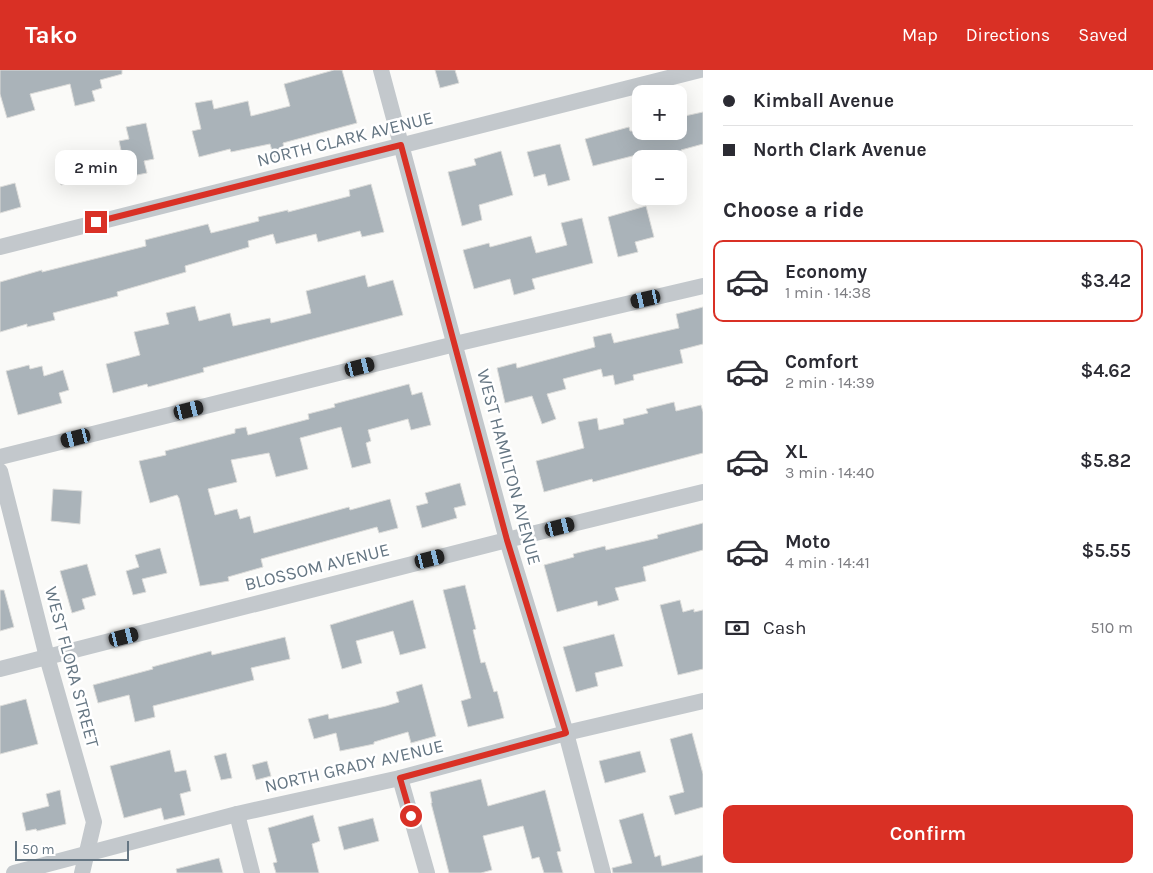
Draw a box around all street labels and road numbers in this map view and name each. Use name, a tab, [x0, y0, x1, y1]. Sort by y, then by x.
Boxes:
street label: NORTH CLARK AVENUE	[255, 106, 435, 172]
street label: WEST HAMILTON AVENUE	[472, 367, 546, 567]
street label: BLOSSOM AVENUE	[242, 538, 392, 596]
street label: WEST FLORA STREET	[40, 584, 104, 750]
street label: NORTH GRADY AVENUE	[262, 735, 446, 797]

